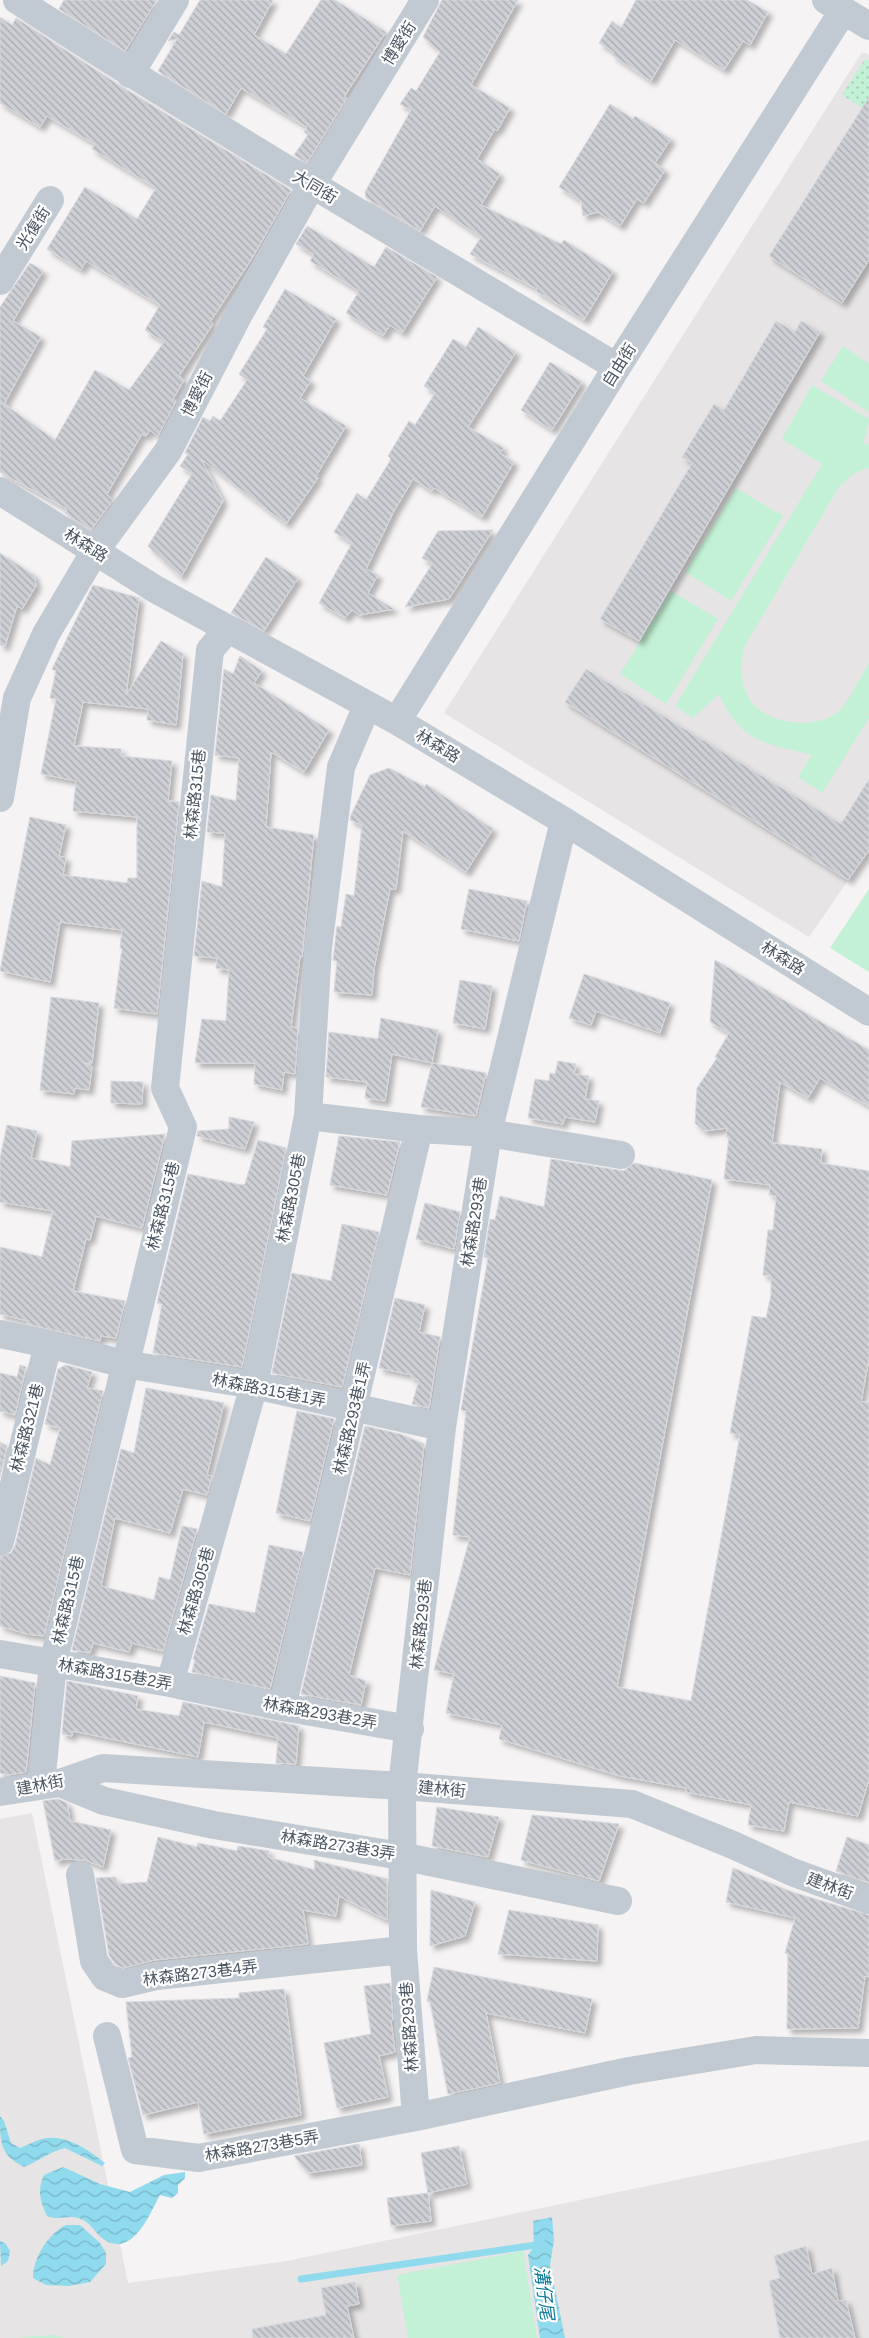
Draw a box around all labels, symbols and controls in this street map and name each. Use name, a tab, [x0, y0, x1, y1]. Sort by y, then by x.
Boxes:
street label: 博愛街	[379, 18, 419, 68]
street label: 大同街	[290, 167, 340, 207]
street label: 光復街	[13, 203, 53, 253]
street label: 自由街	[599, 340, 639, 390]
street label: 博愛街	[179, 369, 215, 419]
street label: 林森路	[61, 525, 111, 565]
street label: 林森路	[413, 726, 463, 766]
street label: 林森路315巷	[182, 748, 208, 840]
street label: 林森路	[758, 938, 808, 978]
street label: 林森路305巷	[274, 1152, 308, 1244]
street label: 林森路315巷	[144, 1160, 182, 1252]
street label: 林森路293巷	[459, 1176, 489, 1268]
street label: 林森路293巷1弄	[331, 1360, 373, 1476]
street label: 林森路315巷1弄	[211, 1371, 327, 1409]
street label: 林森路321巷	[8, 1382, 46, 1474]
street label: 林森路305巷	[175, 1545, 217, 1637]
street label: 林森路315巷	[50, 1554, 86, 1646]
street label: 林森路293巷	[408, 1578, 434, 1670]
street label: 林森路315巷2弄	[57, 1656, 173, 1692]
street label: 林森路293巷2弄	[262, 1695, 378, 1731]
street label: 建林街	[15, 1772, 65, 1798]
street label: 建林街	[417, 1778, 467, 1800]
street label: 林森路273巷3弄	[280, 1828, 396, 1862]
street label: 建林街	[805, 1870, 855, 1902]
street label: 林森路273巷4弄	[142, 1958, 258, 1988]
street label: 林森路293巷	[397, 1981, 421, 2073]
street label: 林森路273巷5弄	[204, 2128, 320, 2164]
water label: 溝仔尾	[531, 2265, 557, 2323]

